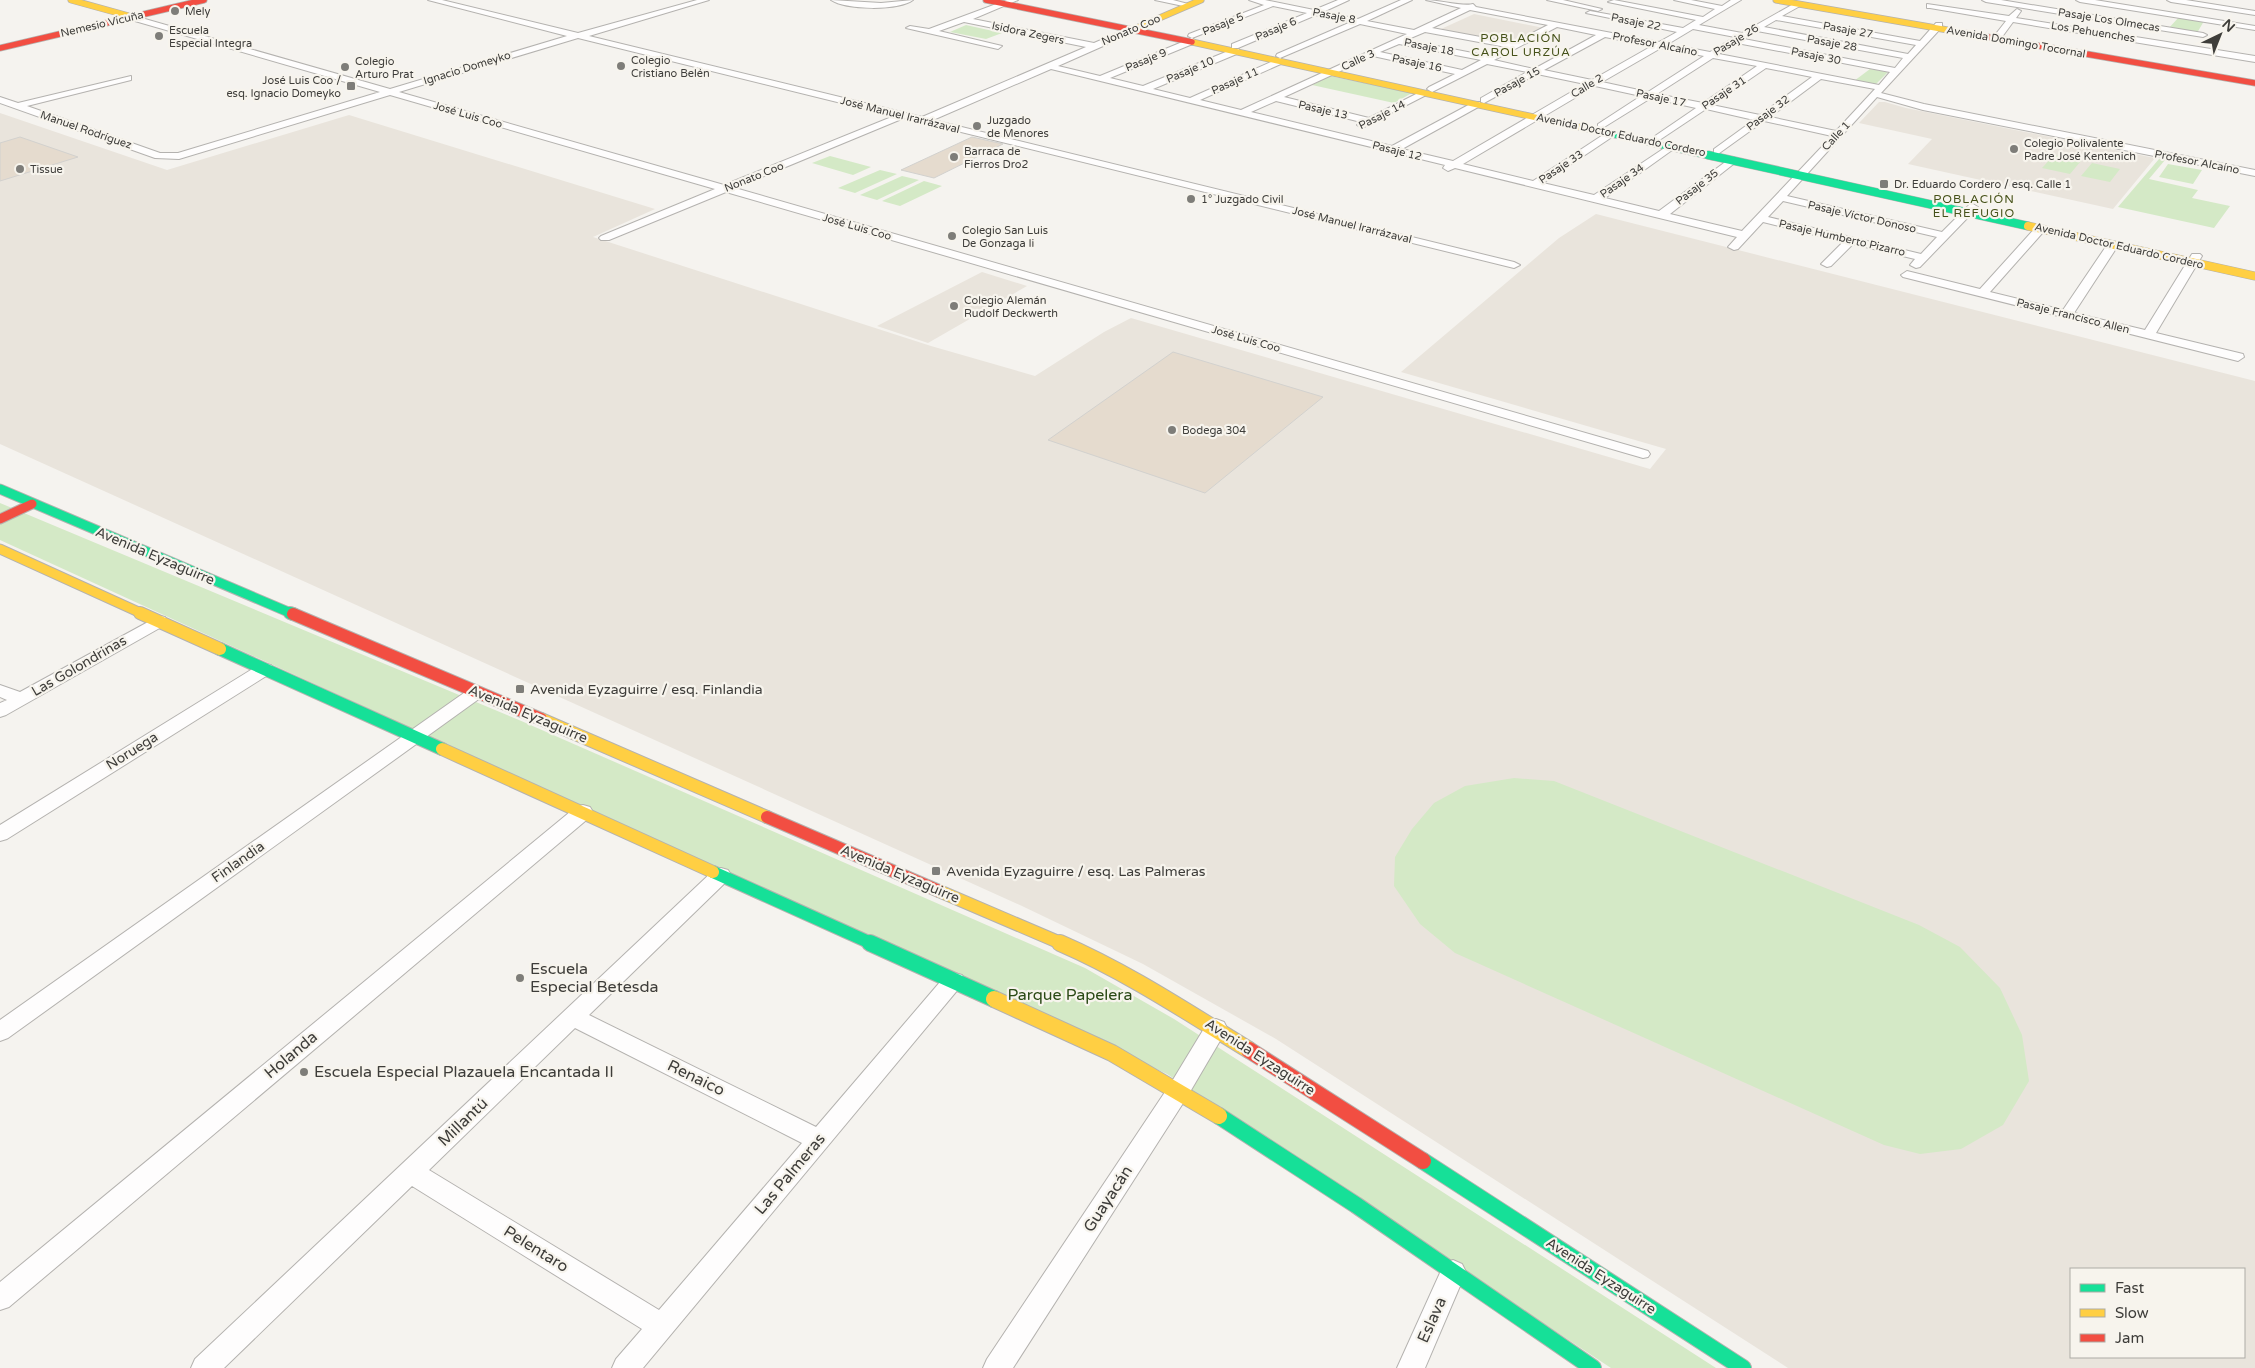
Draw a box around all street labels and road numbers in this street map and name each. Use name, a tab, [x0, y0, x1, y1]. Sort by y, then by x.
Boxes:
street label: Pasaje 8	[1311, 5, 1357, 27]
street label: Pasaje Los Olmecas	[2057, 6, 2161, 34]
street label: Nemesio Vicuña	[59, 8, 145, 40]
street label: Pasaje 5	[1200, 10, 1246, 38]
street label: Pasaje 22	[1610, 11, 1662, 33]
street label: Nonato Coo	[1100, 12, 1163, 48]
street label: Pasaje 6	[1253, 14, 1299, 43]
street label: Isidora Zegers	[991, 19, 1065, 47]
street label: Pasaje 27	[1822, 19, 1874, 41]
street label: Los Pehuenches	[2050, 19, 2136, 45]
street label: Pasaje 26	[1711, 21, 1761, 59]
street label: Avenida Domingo Tocornal	[1945, 23, 2087, 61]
street label: Profesor Alcaíno	[1611, 29, 1699, 59]
street label: Pasaje 28	[1806, 32, 1858, 54]
street label: Pasaje 18	[1403, 36, 1455, 58]
street label: Pasaje 30	[1790, 45, 1842, 67]
street label: Pasaje 9	[1123, 46, 1169, 74]
street label: Calle 3	[1339, 47, 1377, 73]
street label: Ignacio Domeyko	[422, 48, 512, 87]
street label: Pasaje 16	[1391, 51, 1443, 75]
street label: Pasaje 10	[1164, 54, 1216, 86]
street label: Pasaje 15	[1492, 64, 1542, 100]
street label: Pasaje 11	[1209, 65, 1261, 97]
street label: Calle 2	[1569, 71, 1606, 101]
street label: Pasaje 31	[1699, 74, 1749, 112]
street label: Pasaje 17	[1635, 86, 1687, 110]
street label: Pasaje 32	[1744, 93, 1792, 133]
street label: José Manuel Irarrázaval	[839, 94, 961, 136]
street label: Pasaje 13	[1297, 98, 1349, 122]
street label: Pasaje 14	[1357, 98, 1408, 132]
street label: José Luis Coo	[432, 99, 504, 131]
street label: Manuel Rodríguez	[39, 108, 134, 152]
street label: Avenida Doctor Eduardo Cordero	[1535, 111, 1707, 159]
street label: Calle 1	[1819, 119, 1853, 153]
street label: Pasaje 12	[1371, 139, 1423, 163]
street label: Pasaje 33	[1536, 147, 1586, 186]
street label: Profesor Alcaíno	[2153, 147, 2241, 177]
street label: Nonato Coo	[723, 159, 786, 195]
street label: Pasaje 34	[1598, 161, 1646, 201]
street label: Pasaje 35	[1673, 166, 1721, 208]
street label: Pasaje Víctor Donoso	[1807, 198, 1918, 236]
street label: José Manuel Irarrázaval	[1291, 204, 1413, 246]
street label: José Luis Coo	[821, 211, 893, 243]
street label: Pasaje Humberto Pizarro	[1778, 217, 1907, 259]
street label: Avenida Doctor Eduardo Cordero	[2033, 220, 2205, 272]
street label: Pasaje Francisco Allen	[2015, 296, 2131, 336]
street label: José Luis Coo	[1210, 323, 1282, 355]
street label: Avenida Eyzaguirre	[93, 523, 217, 589]
street label: Las Golondrinas	[29, 632, 130, 700]
street label: Avenida Eyzaguirre	[466, 681, 590, 747]
street label: Noruega	[103, 728, 161, 774]
street label: Finlandia	[208, 838, 268, 886]
street label: Avenida Eyzaguirre	[838, 841, 962, 907]
street label: Avenida Eyzaguirre	[1202, 1015, 1318, 1099]
street label: Holanda	[260, 1027, 322, 1083]
street label: Renaico	[664, 1056, 728, 1100]
street label: Millantú	[434, 1093, 492, 1151]
street label: Las Palmeras	[750, 1129, 830, 1219]
street label: Guayacán	[1079, 1162, 1137, 1236]
street label: Pelentaro	[500, 1221, 572, 1277]
street label: Avenida Eyzaguirre	[1543, 1234, 1659, 1318]
street label: Eslava	[1413, 1294, 1451, 1346]

